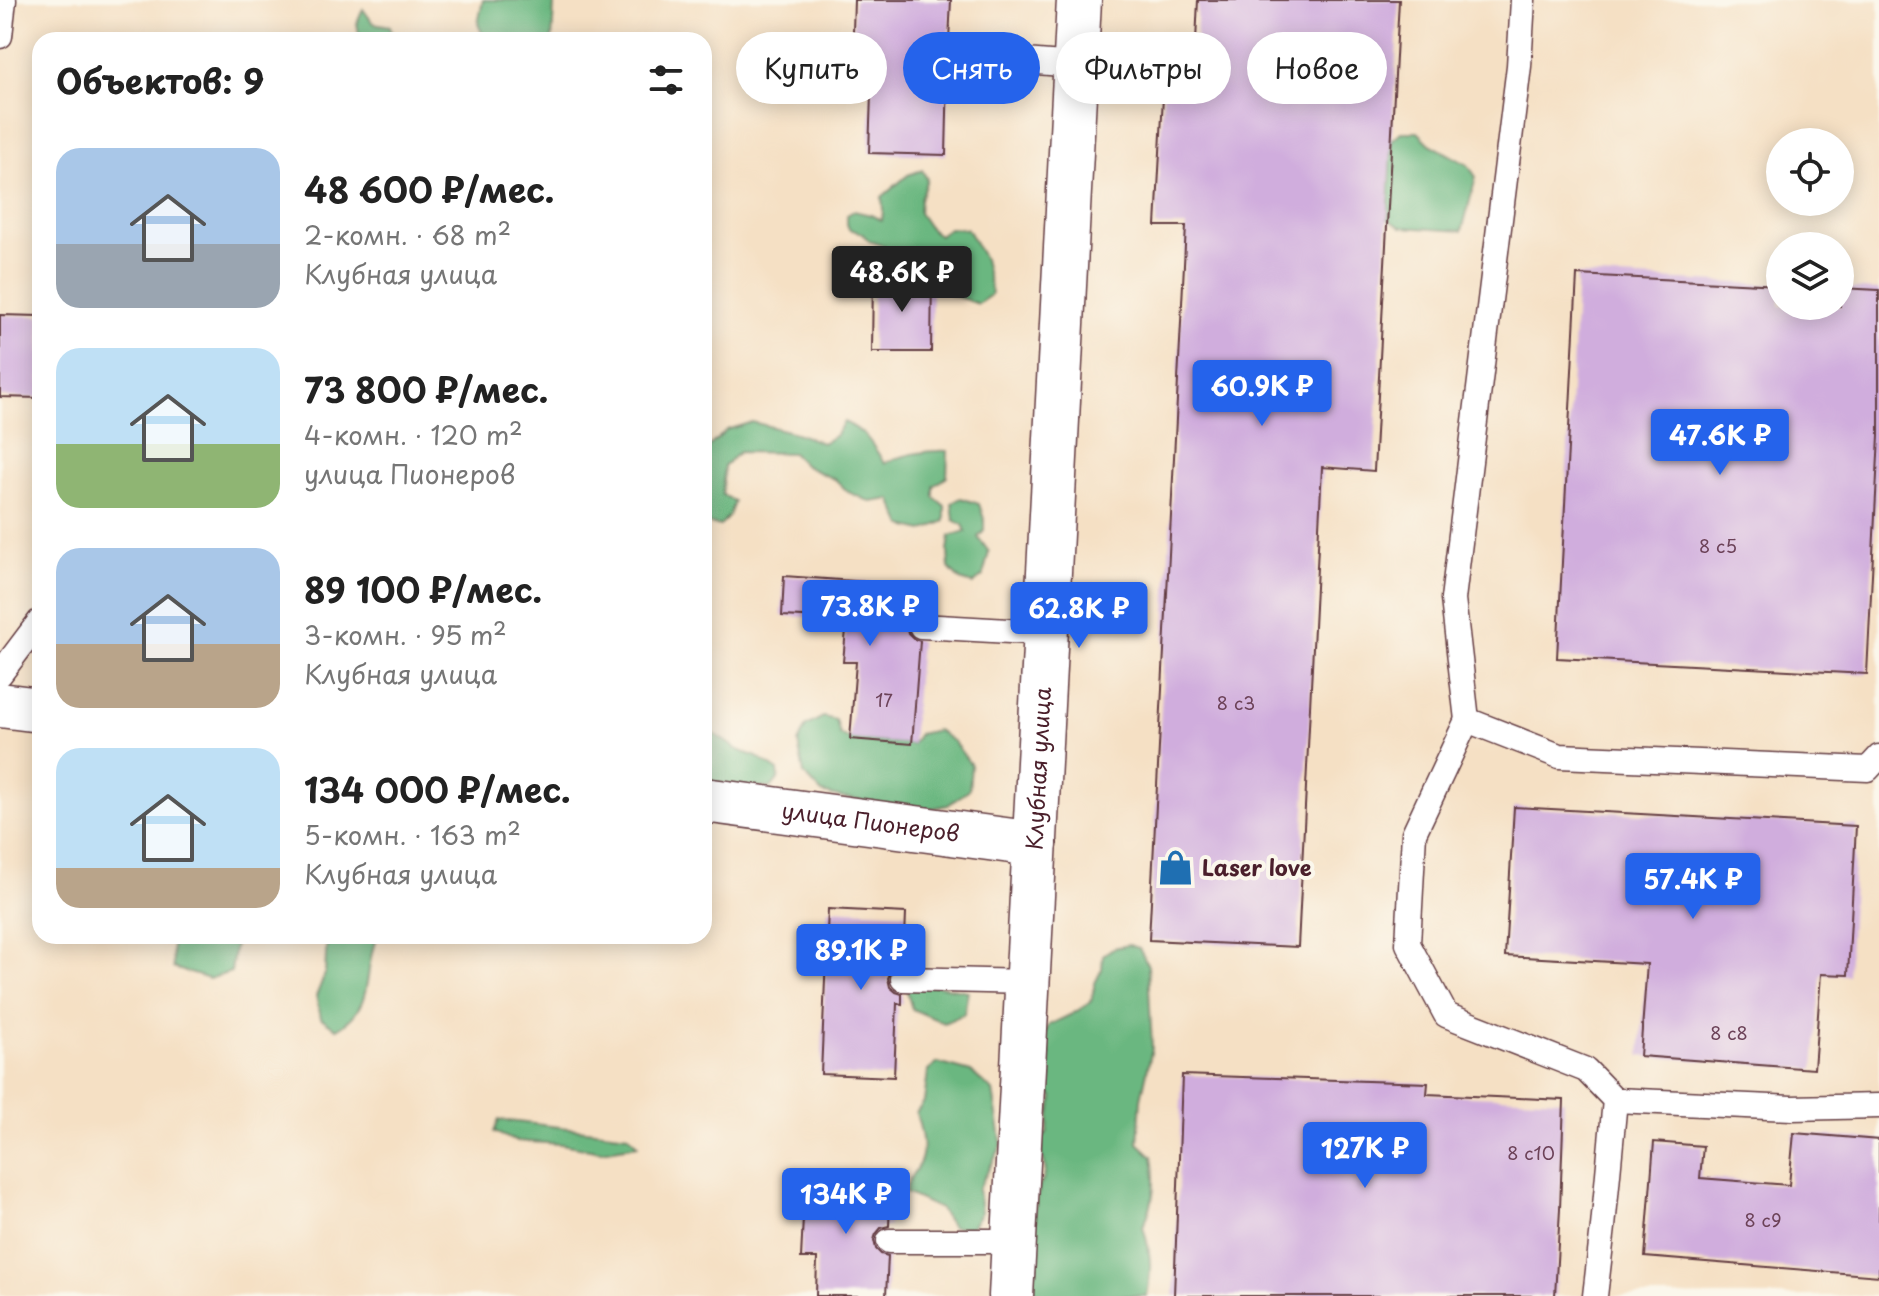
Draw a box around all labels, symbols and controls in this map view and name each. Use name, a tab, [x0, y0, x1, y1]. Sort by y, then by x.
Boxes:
chip: Купить	[736, 32, 887, 104]
chip: Снять	[903, 32, 1040, 104]
chip: Фильтры	[1056, 32, 1231, 104]
chip: Новое	[1247, 32, 1387, 104]
text: Объектов: 9	[56, 54, 264, 106]
icon: filters	[644, 58, 688, 102]
map controls	[1766, 128, 1854, 320]
button: locate	[1766, 128, 1854, 216]
text: 48 600 ₽/мес.	[304, 163, 555, 215]
icon: home	[120, 180, 216, 276]
text: 2-комн. · 68 m²	[304, 215, 511, 254]
button: layers	[1766, 232, 1854, 320]
pin: 48.6K ₽	[828, 246, 976, 314]
text: 48.6K ₽	[850, 252, 954, 291]
text: Клубная улица	[304, 254, 497, 293]
pin: 60.9K ₽	[1188, 360, 1336, 428]
text: 73 800 ₽/мес.	[304, 363, 548, 415]
text: 60.9K ₽	[1211, 366, 1313, 405]
icon: home	[120, 380, 216, 476]
pin: 47.6K ₽	[1646, 409, 1794, 477]
text: 4-комн. · 120 m²	[304, 415, 523, 454]
text: 47.6K ₽	[1669, 415, 1771, 454]
text: улица Пионеров	[304, 454, 515, 493]
house number: 8 с5	[1699, 532, 1737, 559]
text: 89 100 ₽/мес.	[304, 563, 542, 615]
icon: home	[120, 580, 216, 676]
pin: 73.8K ₽	[796, 580, 944, 648]
pin: 62.8K ₽	[1005, 582, 1153, 650]
text: 73.8K ₽	[820, 586, 920, 625]
text: 62.8K ₽	[1029, 588, 1130, 627]
text: 3-комн. · 95 m²	[304, 615, 507, 654]
text: Клубная улица	[304, 654, 497, 693]
house number: 17	[875, 686, 893, 713]
street label: Клубная улица	[1016, 686, 1058, 851]
house number: 8 с3	[1217, 689, 1255, 716]
text: 134 000 ₽/мес.	[304, 763, 571, 815]
icon: home	[120, 780, 216, 876]
street label: улица Пионеров	[780, 793, 962, 849]
text: 5-комн. · 163 m²	[304, 815, 521, 854]
shop icon: Laser love	[1157, 849, 1195, 887]
place label: Laser love	[1202, 850, 1312, 883]
pin: 57.4K ₽	[1619, 853, 1767, 921]
text: Клубная улица	[304, 854, 497, 893]
text: 57.4K ₽	[1643, 859, 1743, 898]
pin: 89.1K ₽	[787, 924, 935, 992]
text: 89.1K ₽	[814, 930, 908, 969]
house number: 8 с8	[1710, 1019, 1748, 1046]
pin: 127K ₽	[1300, 1122, 1430, 1190]
text: 127K ₽	[1321, 1128, 1409, 1167]
house number: 8 с10	[1507, 1139, 1555, 1166]
pin: 134K ₽	[781, 1168, 911, 1236]
text: 134K ₽	[800, 1174, 892, 1213]
house number: 8 с9	[1745, 1206, 1781, 1233]

